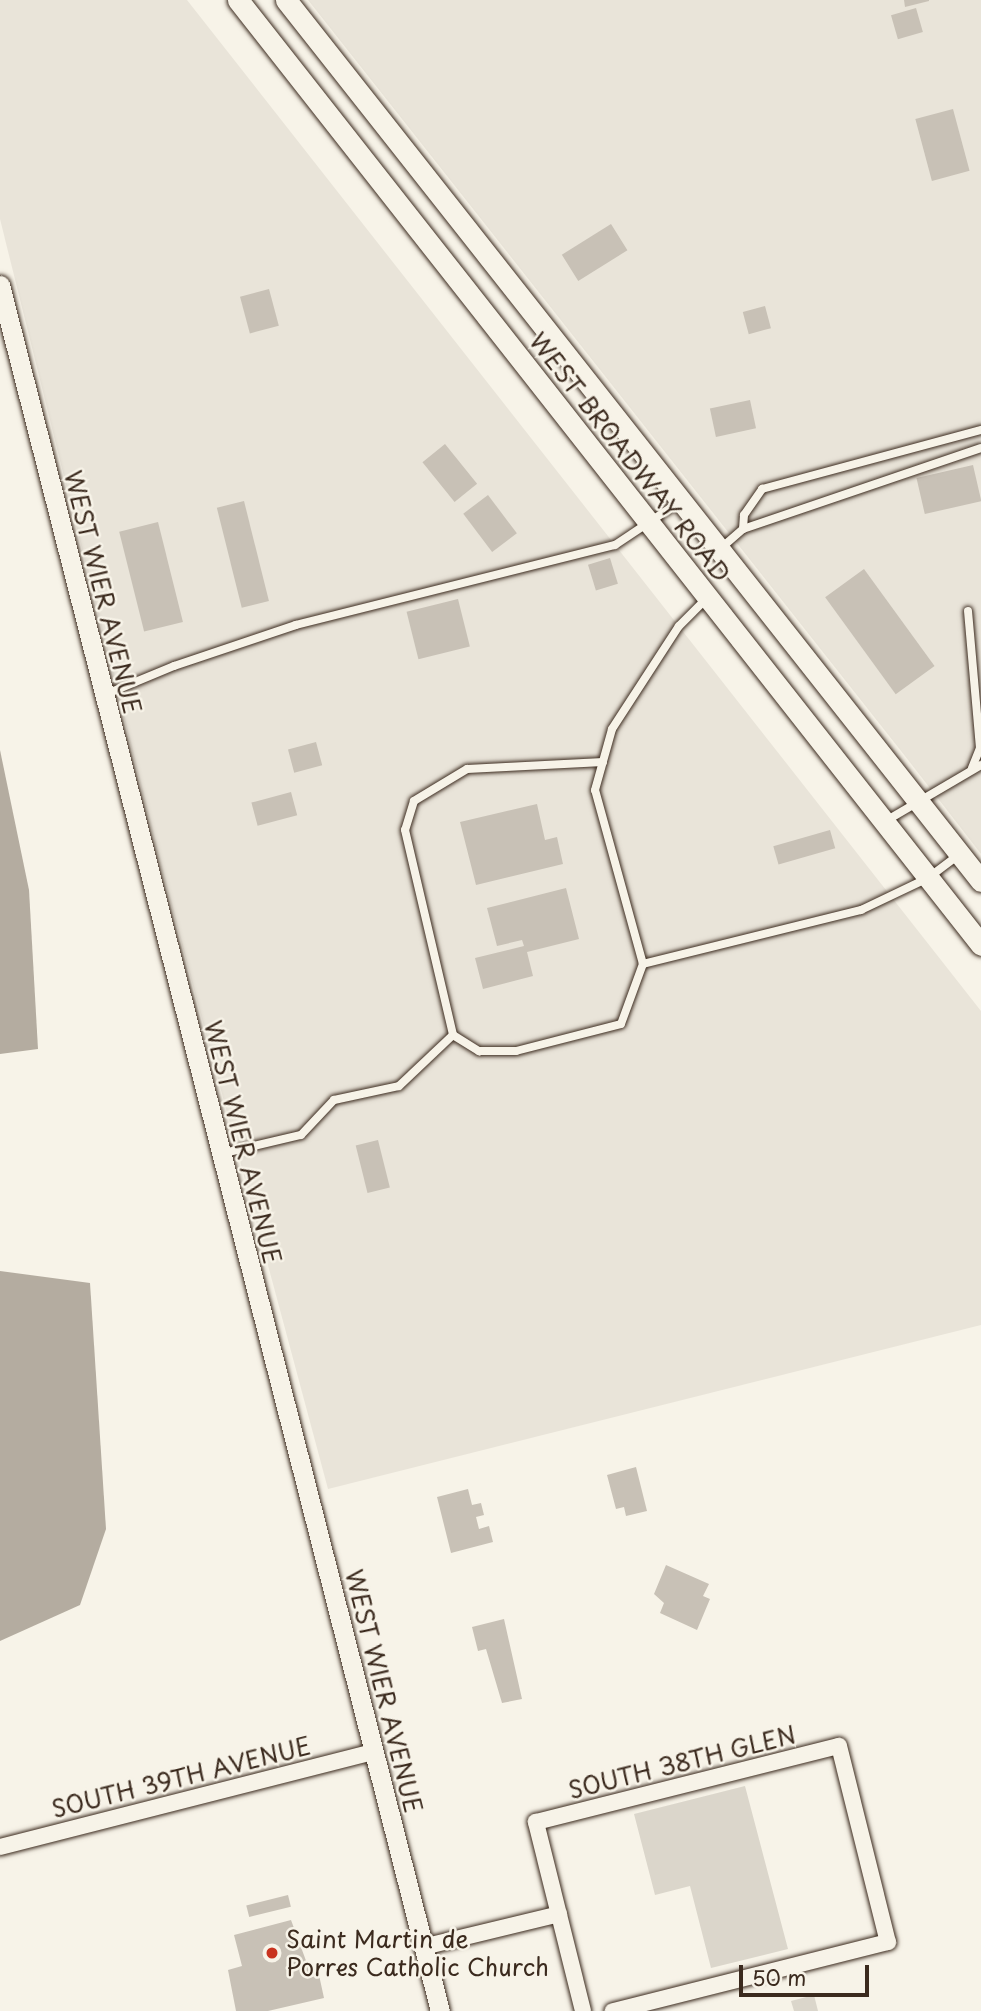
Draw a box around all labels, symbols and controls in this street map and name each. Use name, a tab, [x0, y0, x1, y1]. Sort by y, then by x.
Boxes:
street label: WEST BROADWAY ROAD	[525, 328, 735, 586]
street label: WEST WIER AVENUE	[59, 467, 147, 717]
street label: WEST WIER AVENUE	[199, 1017, 287, 1267]
street label: WEST WIER AVENUE	[340, 1566, 428, 1816]
street label: SOUTH 38TH GLEN	[565, 1720, 799, 1804]
street label: SOUTH 39TH AVENUE	[49, 1731, 313, 1823]
place label: Saint Martin de Porres Catholic Church	[286, 1925, 552, 1981]
marker: Saint Martin de Porres Catholic Church	[264, 1945, 280, 1961]
scale bar	[743, 1952, 872, 1996]
text: 50 m	[752, 1961, 806, 1993]

